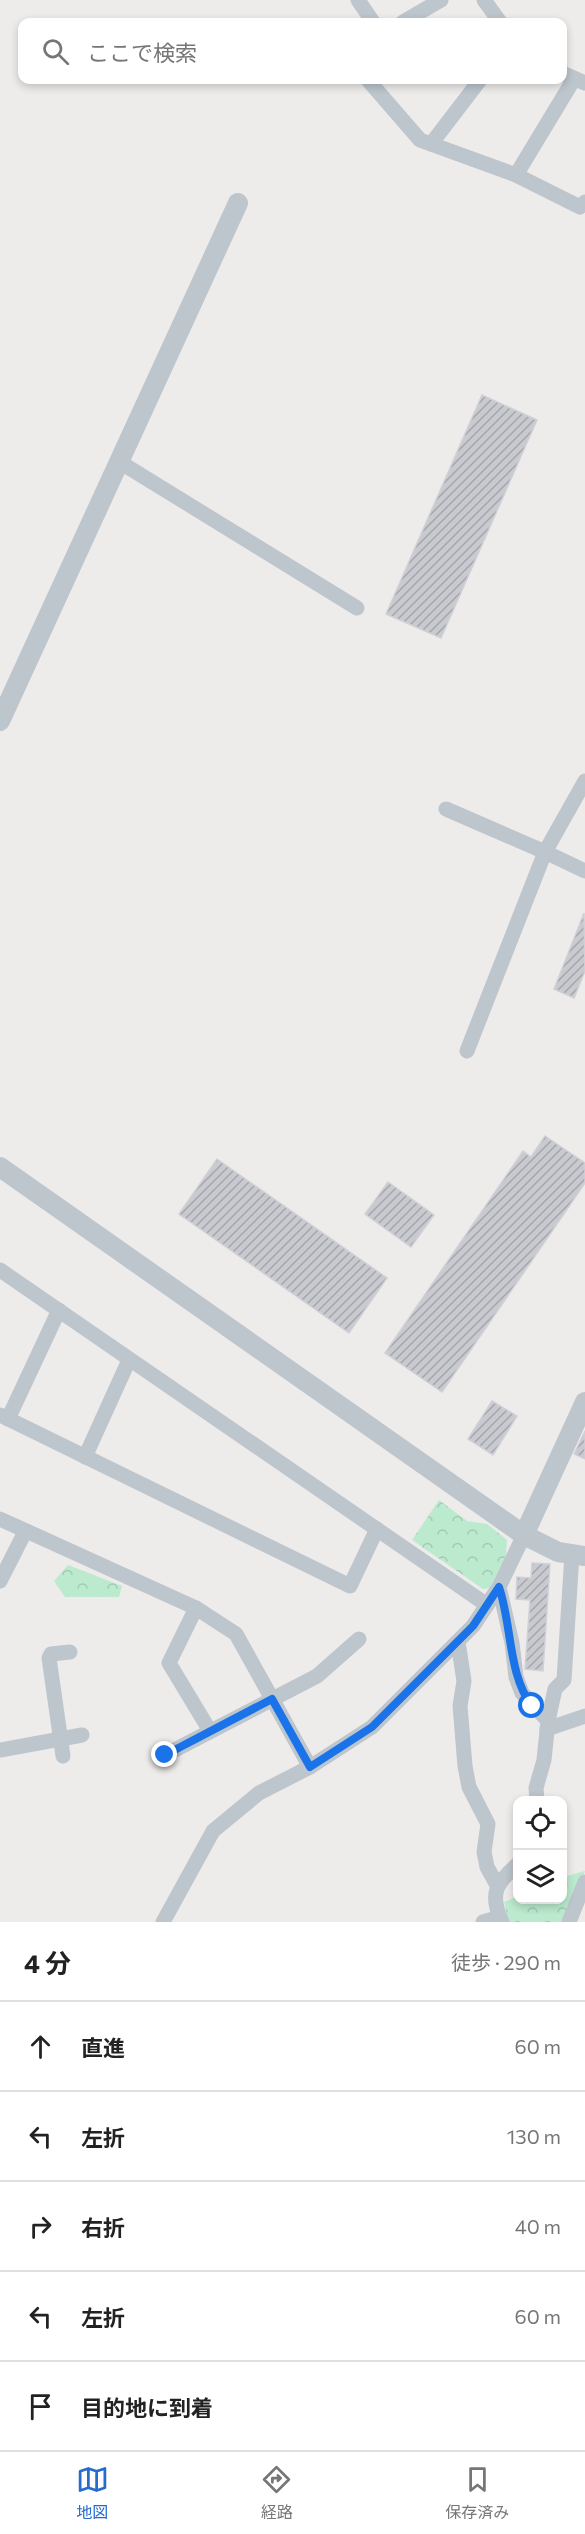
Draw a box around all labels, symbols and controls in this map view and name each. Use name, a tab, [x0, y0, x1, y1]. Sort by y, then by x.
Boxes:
search box	[18, 18, 567, 84]
icon: search	[39, 35, 72, 68]
text: ここで検索	[87, 39, 197, 66]
route start	[518, 1692, 544, 1718]
route end	[151, 1741, 177, 1767]
map controls	[513, 1796, 567, 1904]
button: locate	[513, 1796, 567, 1850]
button: layers	[513, 1850, 567, 1904]
text: 4 分	[24, 1947, 71, 1978]
text: 徒歩 · 290 m	[451, 1950, 561, 1974]
icon: ahead	[24, 2030, 57, 2063]
text: 直進	[81, 2034, 125, 2061]
text: 60 m	[515, 2034, 561, 2058]
icon: left	[24, 2120, 57, 2153]
text: 左折	[81, 2124, 125, 2151]
text: 130 m	[507, 2124, 561, 2148]
icon: right	[24, 2210, 57, 2243]
text: 右折	[81, 2214, 125, 2241]
text: 40 m	[515, 2214, 561, 2238]
icon: left	[24, 2300, 57, 2333]
text: 左折	[81, 2304, 125, 2331]
text: 60 m	[515, 2304, 561, 2328]
icon: arrive	[24, 2390, 57, 2423]
text: 目的地に到着	[81, 2394, 213, 2421]
tab: 地図	[76, 2463, 109, 2523]
tab: 経路	[260, 2463, 293, 2523]
tab: 保存済み	[445, 2463, 509, 2523]

